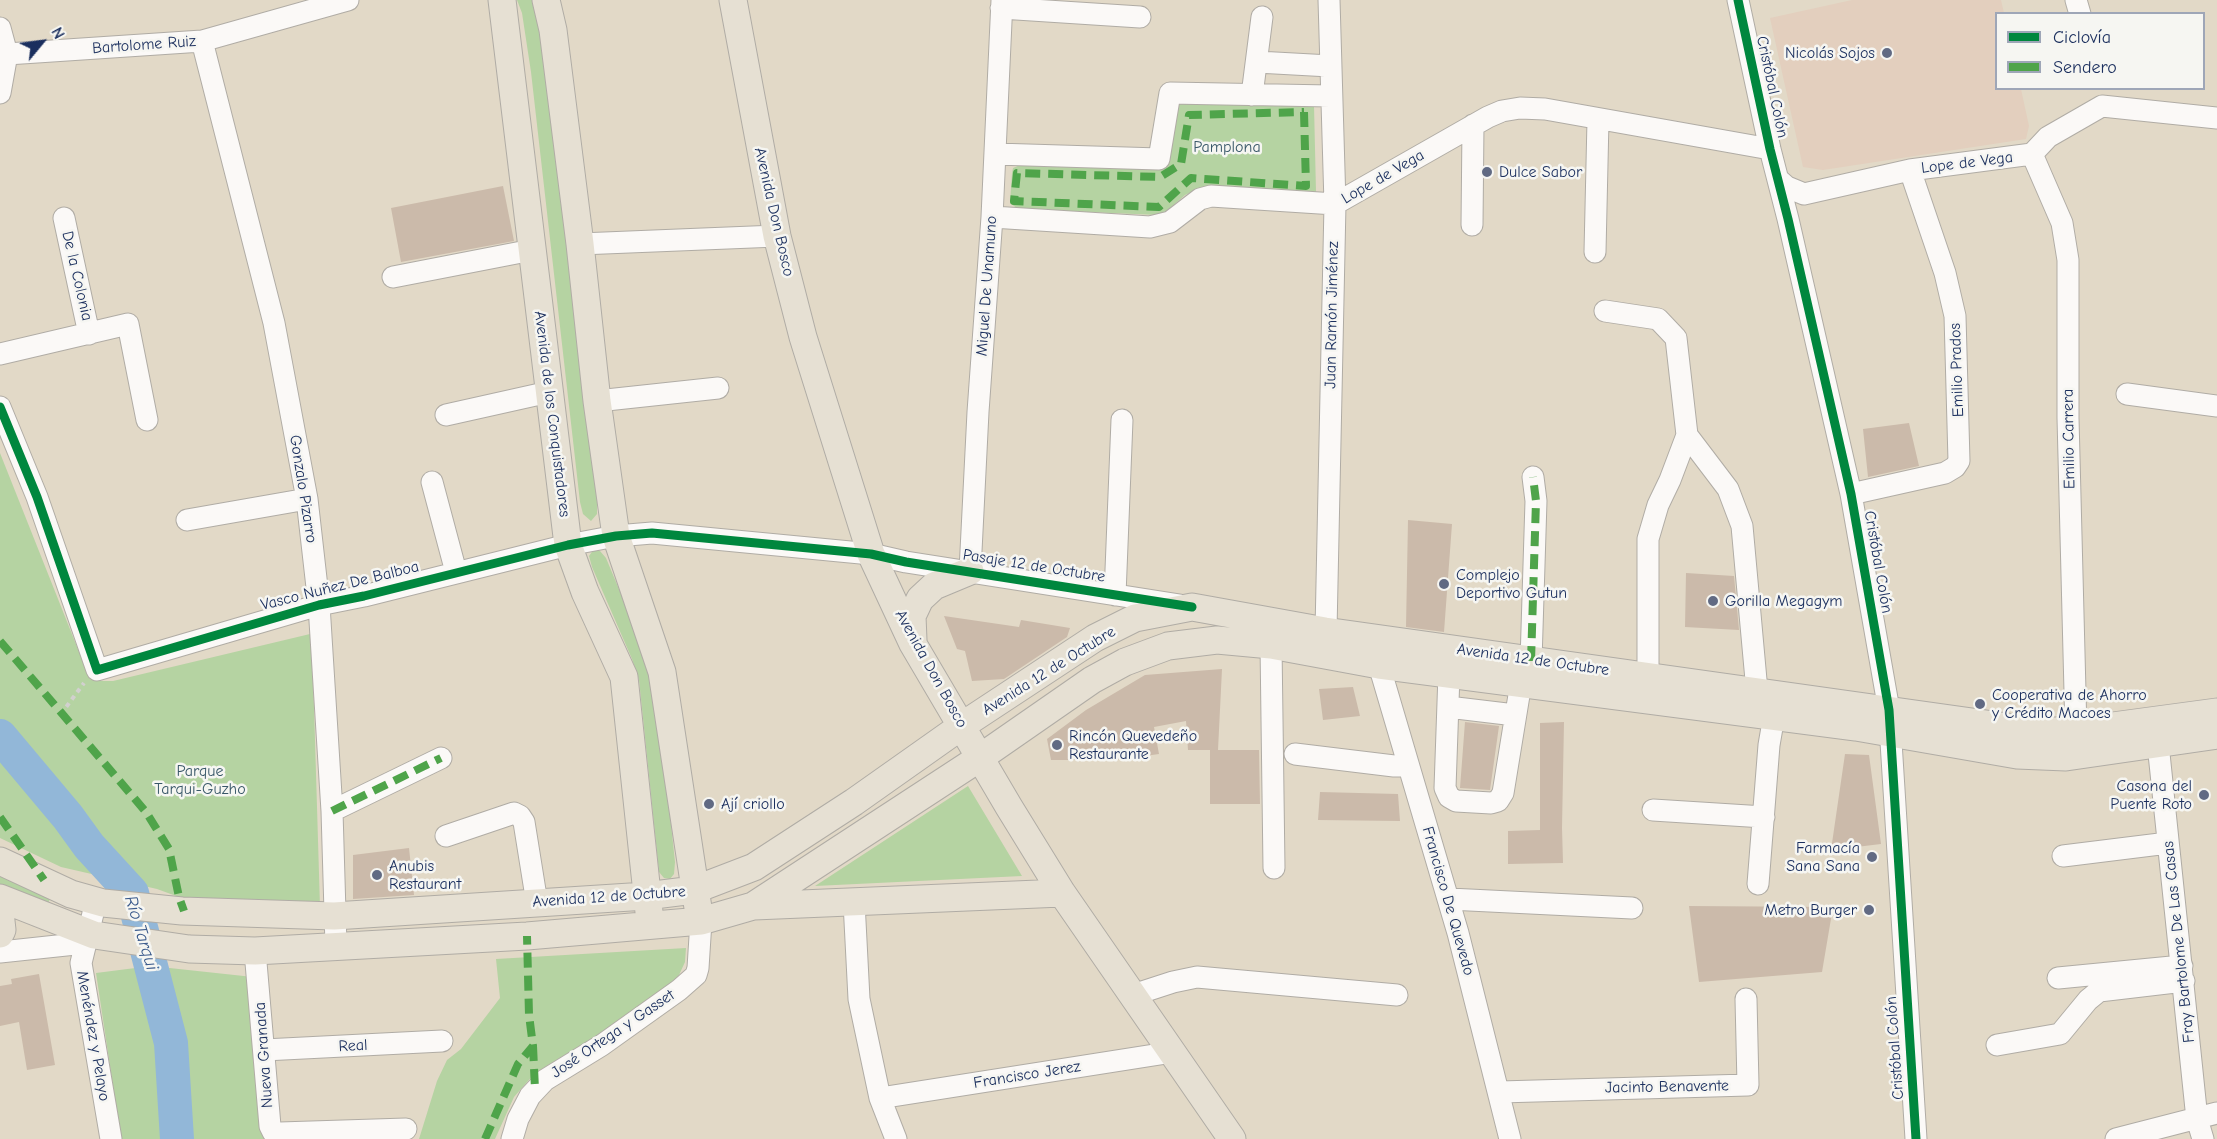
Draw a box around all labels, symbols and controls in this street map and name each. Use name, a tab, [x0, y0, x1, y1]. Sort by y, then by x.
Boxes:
north arrow	[12, 12, 72, 72]
legend	[1995, 12, 2205, 90]
text: N	[47, 24, 68, 42]
text: Ciclovía	[2053, 27, 2111, 48]
street label: Bartolome Ruiz	[91, 32, 197, 58]
street label: Cristóbal Colón	[1752, 34, 1792, 140]
place label: Nicolás Sojos	[1785, 43, 1875, 63]
marker: Nicolás Sojos	[1880, 46, 1894, 60]
text: Sendero	[2053, 57, 2117, 78]
park label: Pamplona	[1193, 137, 1261, 157]
street label: Avenida Don Bosco	[750, 146, 798, 278]
street label: Lope de Vega	[1338, 146, 1428, 208]
street label: Lope de Vega	[1920, 148, 2014, 178]
place label: Dulce Sabor	[1499, 162, 1582, 182]
marker: Dulce Sabor	[1480, 165, 1494, 179]
street label: Miguel De Unamuno	[973, 215, 1001, 357]
street label: De la Colonia	[57, 229, 97, 323]
street label: Juan Ramón Jiménez	[1321, 241, 1343, 389]
street label: Avenida de los Conquistadores	[530, 310, 574, 518]
street label: Emilio Prados	[1946, 323, 1968, 417]
street label: Emilio Carrera	[2059, 389, 2079, 489]
street label: Gonzalo Pizarro	[285, 434, 321, 544]
street label: Cristóbal Colón	[1860, 509, 1896, 615]
street label: Pasaje 12 de Octubre	[961, 545, 1107, 587]
street label: Vasco Nuñez De Balboa	[259, 557, 421, 615]
place label: Complejo Deportivo Gutun	[1456, 565, 1567, 603]
marker: Complejo Deportivo Gutun	[1437, 577, 1451, 591]
place label: Gorilla Megagym	[1725, 591, 1843, 611]
marker: Gorilla Megagym	[1706, 594, 1720, 608]
street label: Avenida Don Bosco	[891, 607, 971, 731]
street label: Avenida 12 de Octubre	[979, 622, 1119, 720]
street label: Avenida 12 de Octubre	[1456, 640, 1610, 680]
place label: Cooperativa de Ahorro y Crédito Macoes	[1992, 685, 2147, 723]
marker: Cooperativa de Ahorro y Crédito Macoes	[1973, 697, 1987, 711]
place label: Rincón Quevedeño Restaurante	[1069, 726, 1197, 764]
marker: Rincón Quevedeño Restaurante	[1050, 738, 1064, 752]
park label: Parque Tarqui-Guzho	[154, 761, 246, 799]
place label: Casona del Puente Roto	[2110, 776, 2192, 814]
marker: Casona del Puente Roto	[2197, 788, 2211, 802]
place label: Ají criollo	[721, 794, 785, 814]
marker: Ají criollo	[702, 797, 716, 811]
street label: Francisco De Quevedo	[1418, 824, 1478, 978]
place label: Farmacía Sana Sana	[1786, 838, 1860, 876]
street label: Fray Bartolome De Las Casas	[2159, 840, 2199, 1044]
marker: Farmacía Sana Sana	[1865, 850, 1879, 864]
place label: Anubis Restaurant	[389, 856, 461, 894]
marker: Anubis Restaurant	[370, 868, 384, 882]
street label: Avenida 12 de Octubre	[532, 882, 686, 912]
water label: Río Tarqui	[119, 893, 163, 973]
place label: Metro Burger	[1764, 900, 1857, 920]
marker: Metro Burger	[1862, 903, 1876, 917]
street label: Menéndez y Pelayo	[72, 969, 114, 1103]
street label: José Ortega y Gasset	[548, 986, 678, 1082]
street label: Cristóbal Colón	[1882, 996, 1908, 1100]
street label: Nueva Granada	[251, 1001, 277, 1109]
street label: Real	[338, 1036, 368, 1056]
street label: Francisco Jerez	[972, 1057, 1082, 1093]
street label: Jacinto Benavente	[1605, 1076, 1729, 1098]

